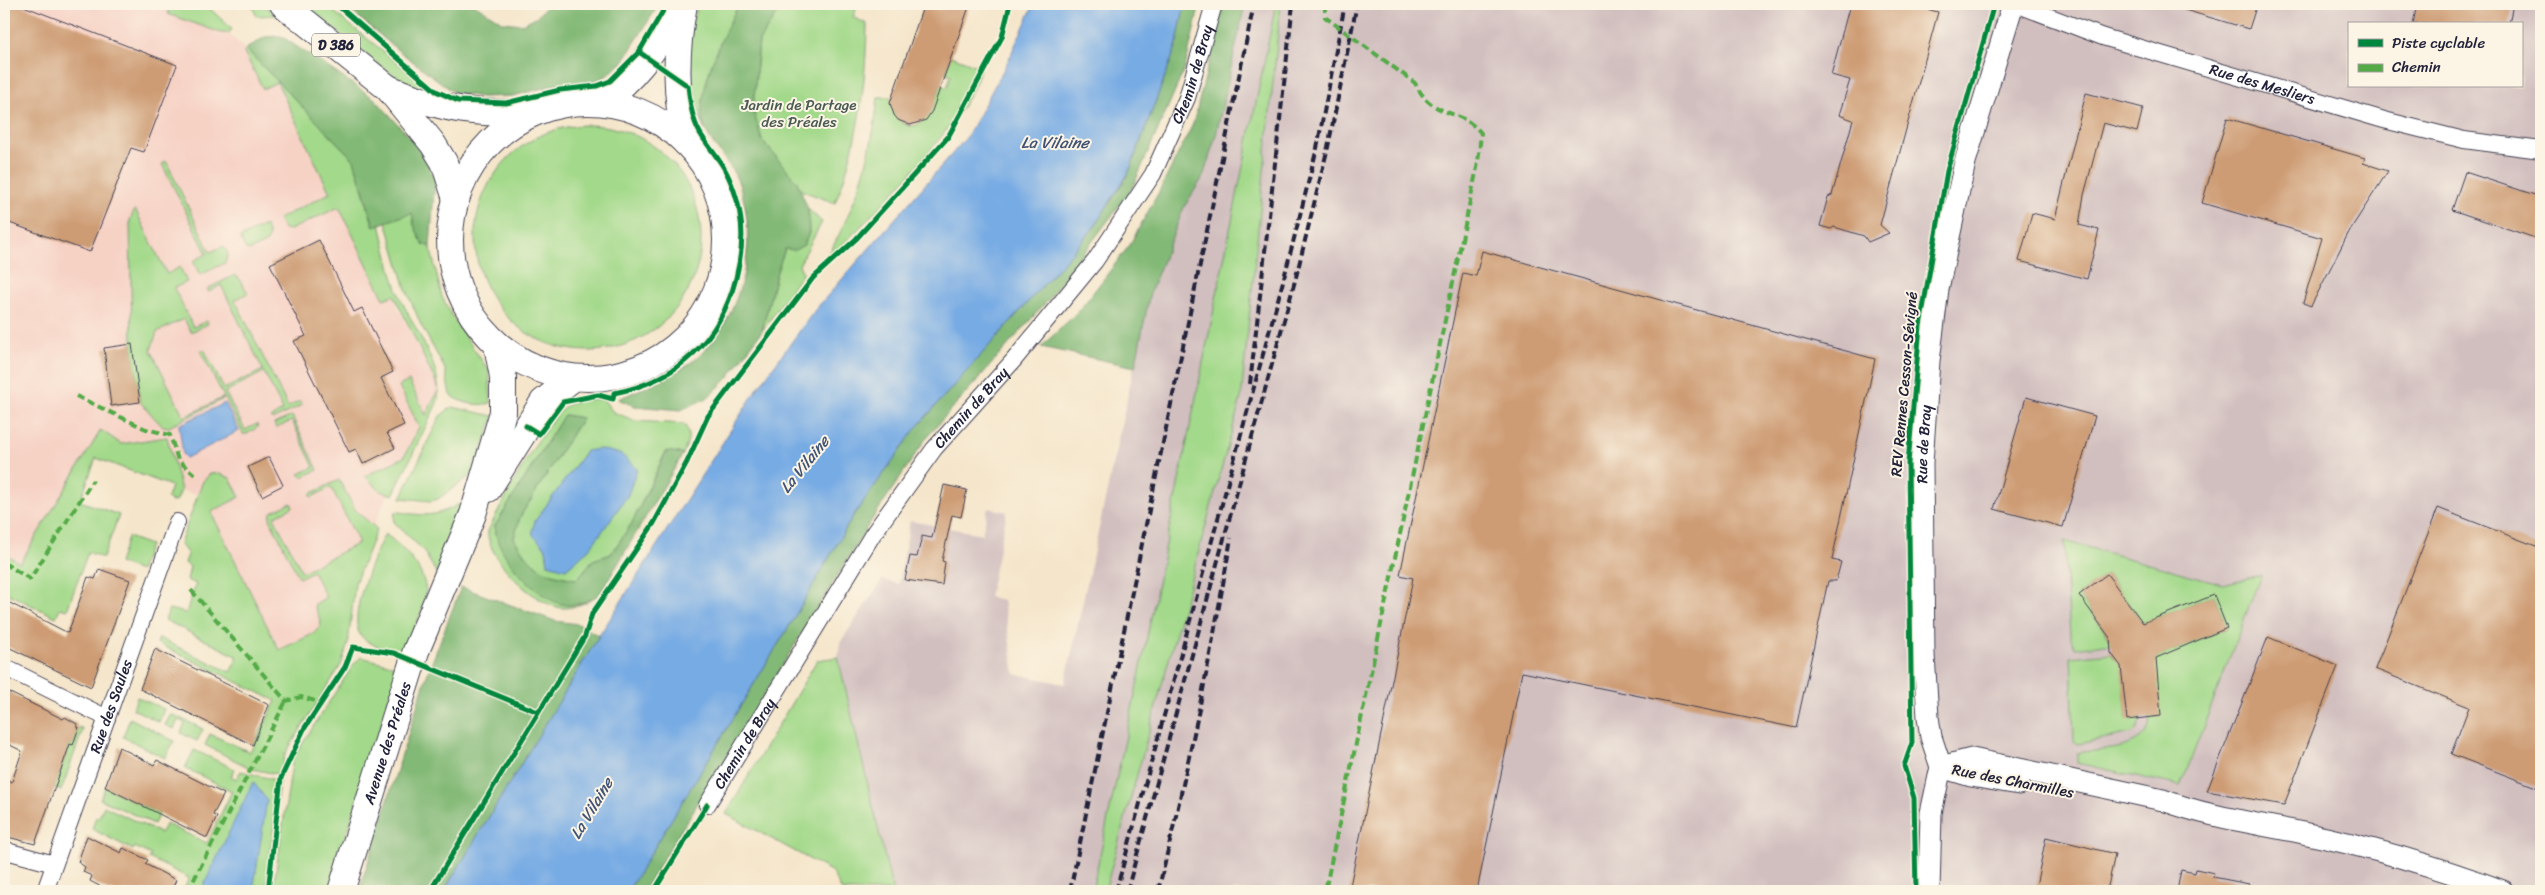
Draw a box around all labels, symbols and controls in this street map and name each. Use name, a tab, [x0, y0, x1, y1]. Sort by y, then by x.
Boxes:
street label: Chemin de Bray	[1164, 22, 1220, 128]
legend	[2348, 22, 2522, 88]
text: Piste cyclable	[2392, 30, 2485, 56]
road number: D 386	[312, 34, 360, 56]
text: Chemin	[2392, 54, 2441, 80]
street label: Rue des Mesliers	[2206, 56, 2319, 112]
park label: Jardin de Partage des Préales	[740, 92, 857, 135]
water label: La Vilaine	[1021, 128, 1090, 157]
street label: REV Rennes Cesson-Sévigné	[1883, 290, 1925, 478]
street label: Chemin de Bray	[927, 361, 1015, 454]
street label: Rue de Bray	[1909, 404, 1939, 484]
water label: La Vilaine	[772, 428, 838, 500]
street label: Rue des Saules	[82, 656, 140, 757]
street label: Avenue des Préales	[356, 678, 419, 809]
street label: Chemin de Bray	[707, 693, 783, 794]
street label: Rue des Charmilles	[1950, 756, 2076, 806]
water label: La Vilaine	[562, 770, 622, 845]

